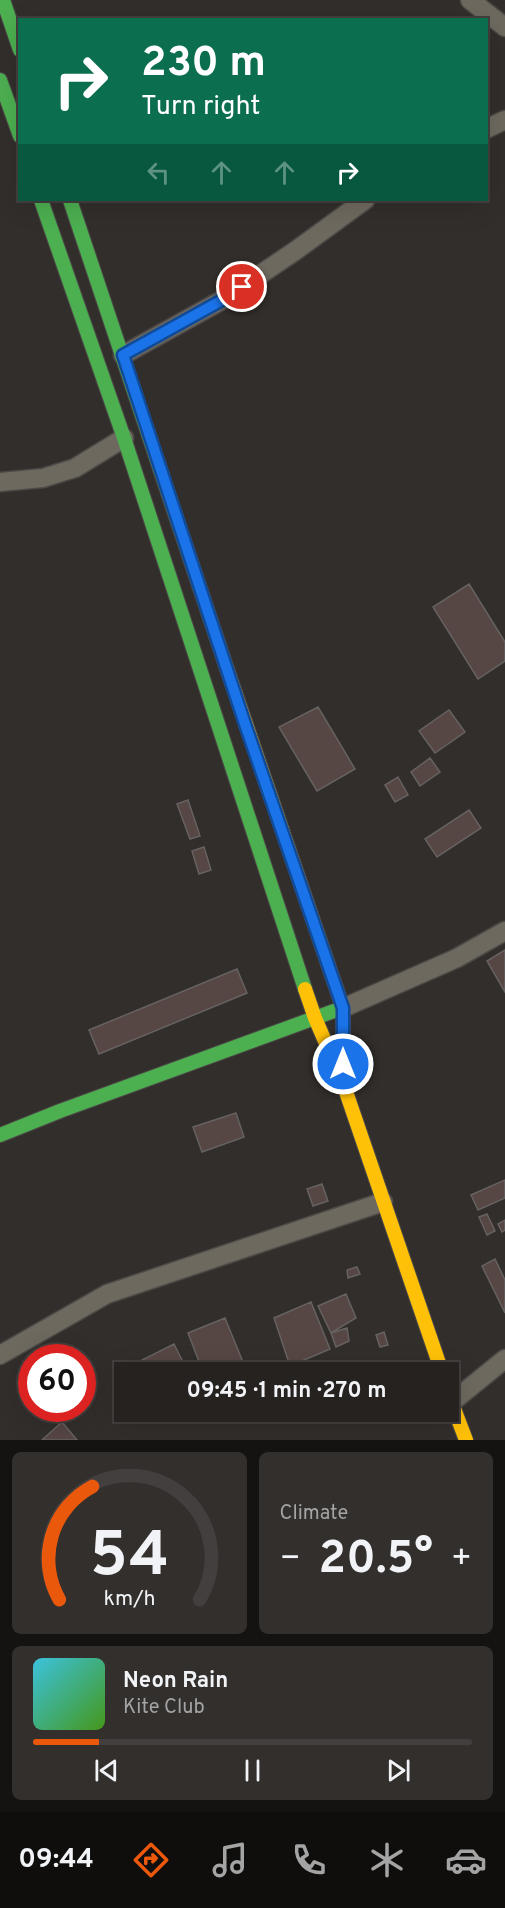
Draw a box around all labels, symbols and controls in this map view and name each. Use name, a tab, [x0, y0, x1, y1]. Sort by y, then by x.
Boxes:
text: 230 m	[141, 38, 266, 91]
icon: right	[42, 42, 120, 120]
text: Turn right	[141, 90, 260, 124]
icon: left	[142, 156, 175, 189]
icon: ahead	[205, 156, 238, 189]
icon: ahead	[268, 156, 301, 189]
icon: right	[331, 156, 364, 189]
pin	[216, 261, 267, 312]
icon: arrive	[225, 270, 258, 303]
position arrow	[311, 1032, 375, 1096]
speed limit sign: 60	[18, 1344, 96, 1422]
text: 09:45 · 1 min · 270 m	[186, 1378, 387, 1405]
text: Climate	[280, 1501, 348, 1527]
text: 54	[90, 1519, 169, 1598]
text: 20.5°	[319, 1532, 433, 1589]
text: −	[280, 1539, 301, 1581]
text: +	[451, 1539, 472, 1581]
text: km/h	[103, 1586, 155, 1613]
text: Neon Rain	[123, 1668, 228, 1695]
text: Kite Club	[123, 1695, 205, 1721]
icon: previous	[90, 1754, 123, 1787]
icon: pause	[236, 1754, 269, 1787]
icon: next	[382, 1754, 415, 1787]
icon: directions	[130, 1839, 172, 1881]
icon: music	[209, 1839, 251, 1881]
icon: phone	[288, 1839, 330, 1881]
icon: climate	[366, 1839, 408, 1881]
icon: car	[445, 1839, 487, 1881]
text: 09:44	[18, 1843, 94, 1877]

